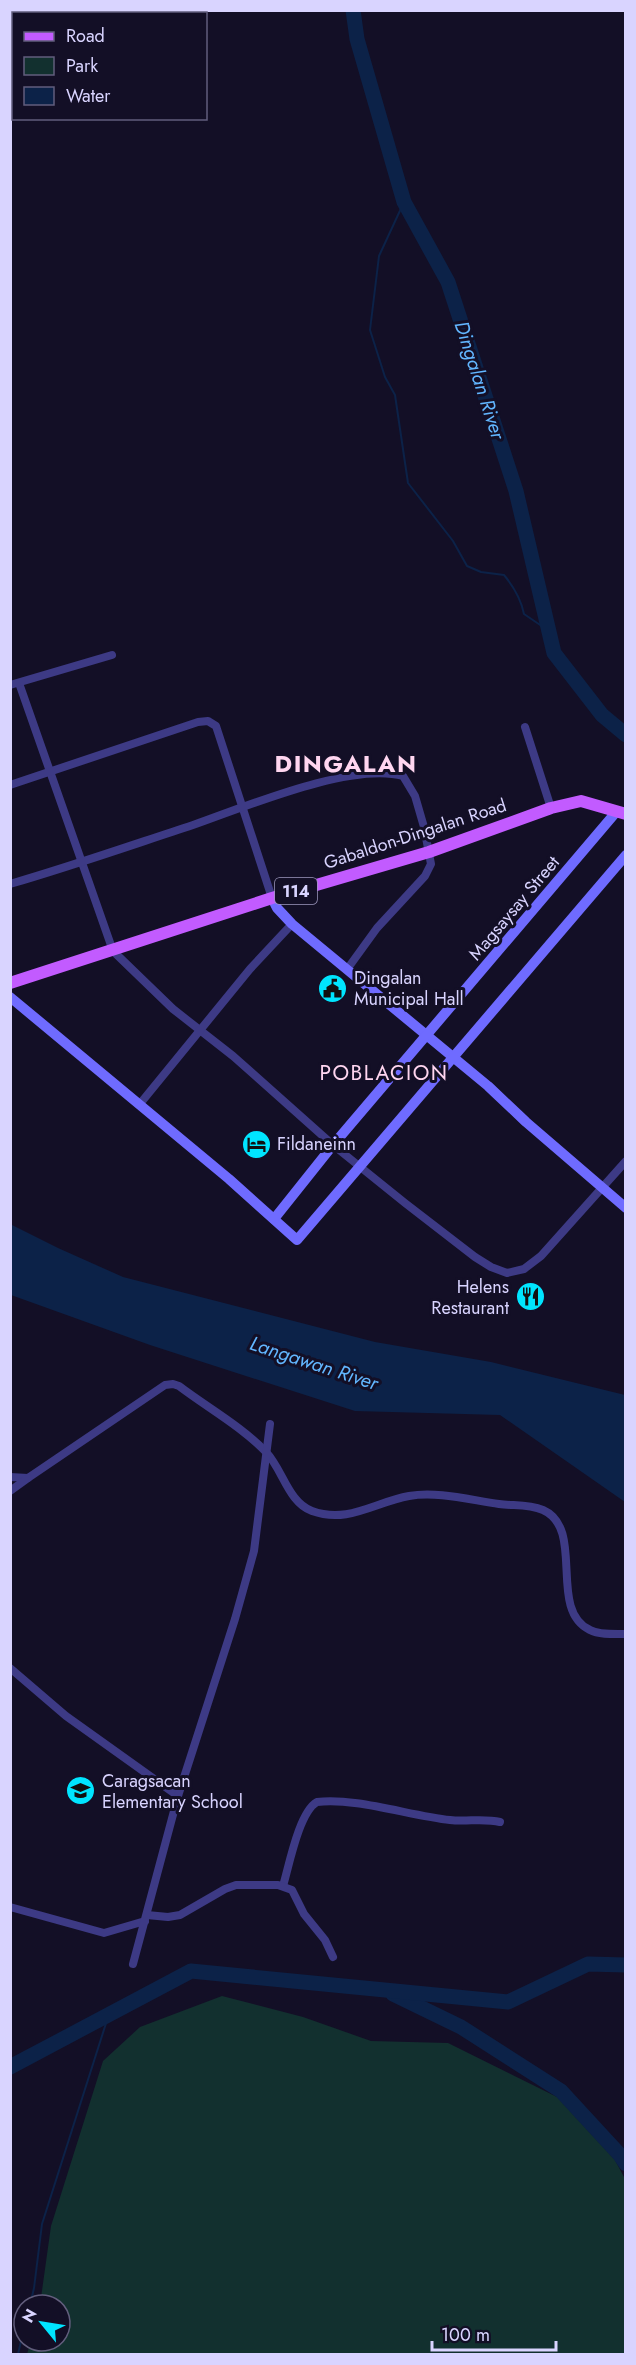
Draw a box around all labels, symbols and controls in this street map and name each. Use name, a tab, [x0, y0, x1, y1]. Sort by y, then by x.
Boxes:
legend	[12, 12, 207, 120]
text: Road	[66, 23, 105, 49]
text: Park	[66, 53, 98, 79]
text: Water	[66, 83, 111, 109]
water label: Dingalan River	[447, 317, 513, 444]
district label: DINGALAN	[275, 746, 417, 781]
street label: Gabaldon-Dingalan Road	[320, 792, 510, 876]
street label: Magsaysay Street	[462, 850, 566, 966]
road number: 114	[275, 878, 317, 904]
place label: Dingalan Municipal Hall	[354, 965, 464, 1012]
public building icon: Dingalan Municipal Hall	[317, 972, 349, 1004]
district label: POBLACION	[319, 1058, 449, 1088]
hotel icon: Fildaneinn	[240, 1128, 272, 1160]
place label: Fildaneinn	[277, 1131, 356, 1157]
place label: Helens Restaurant	[431, 1274, 510, 1321]
restaurant icon: Helens Restaurant	[514, 1281, 546, 1313]
water label: Langawan River	[246, 1329, 383, 1398]
place label: Caragsacan Elementary School	[102, 1768, 243, 1815]
school or university icon: Caragsacan Elementary School	[65, 1775, 97, 1807]
north arrow	[12, 2293, 72, 2353]
text: N	[16, 2304, 43, 2327]
scale bar	[432, 2314, 556, 2352]
text: 100 m	[441, 2322, 490, 2348]

